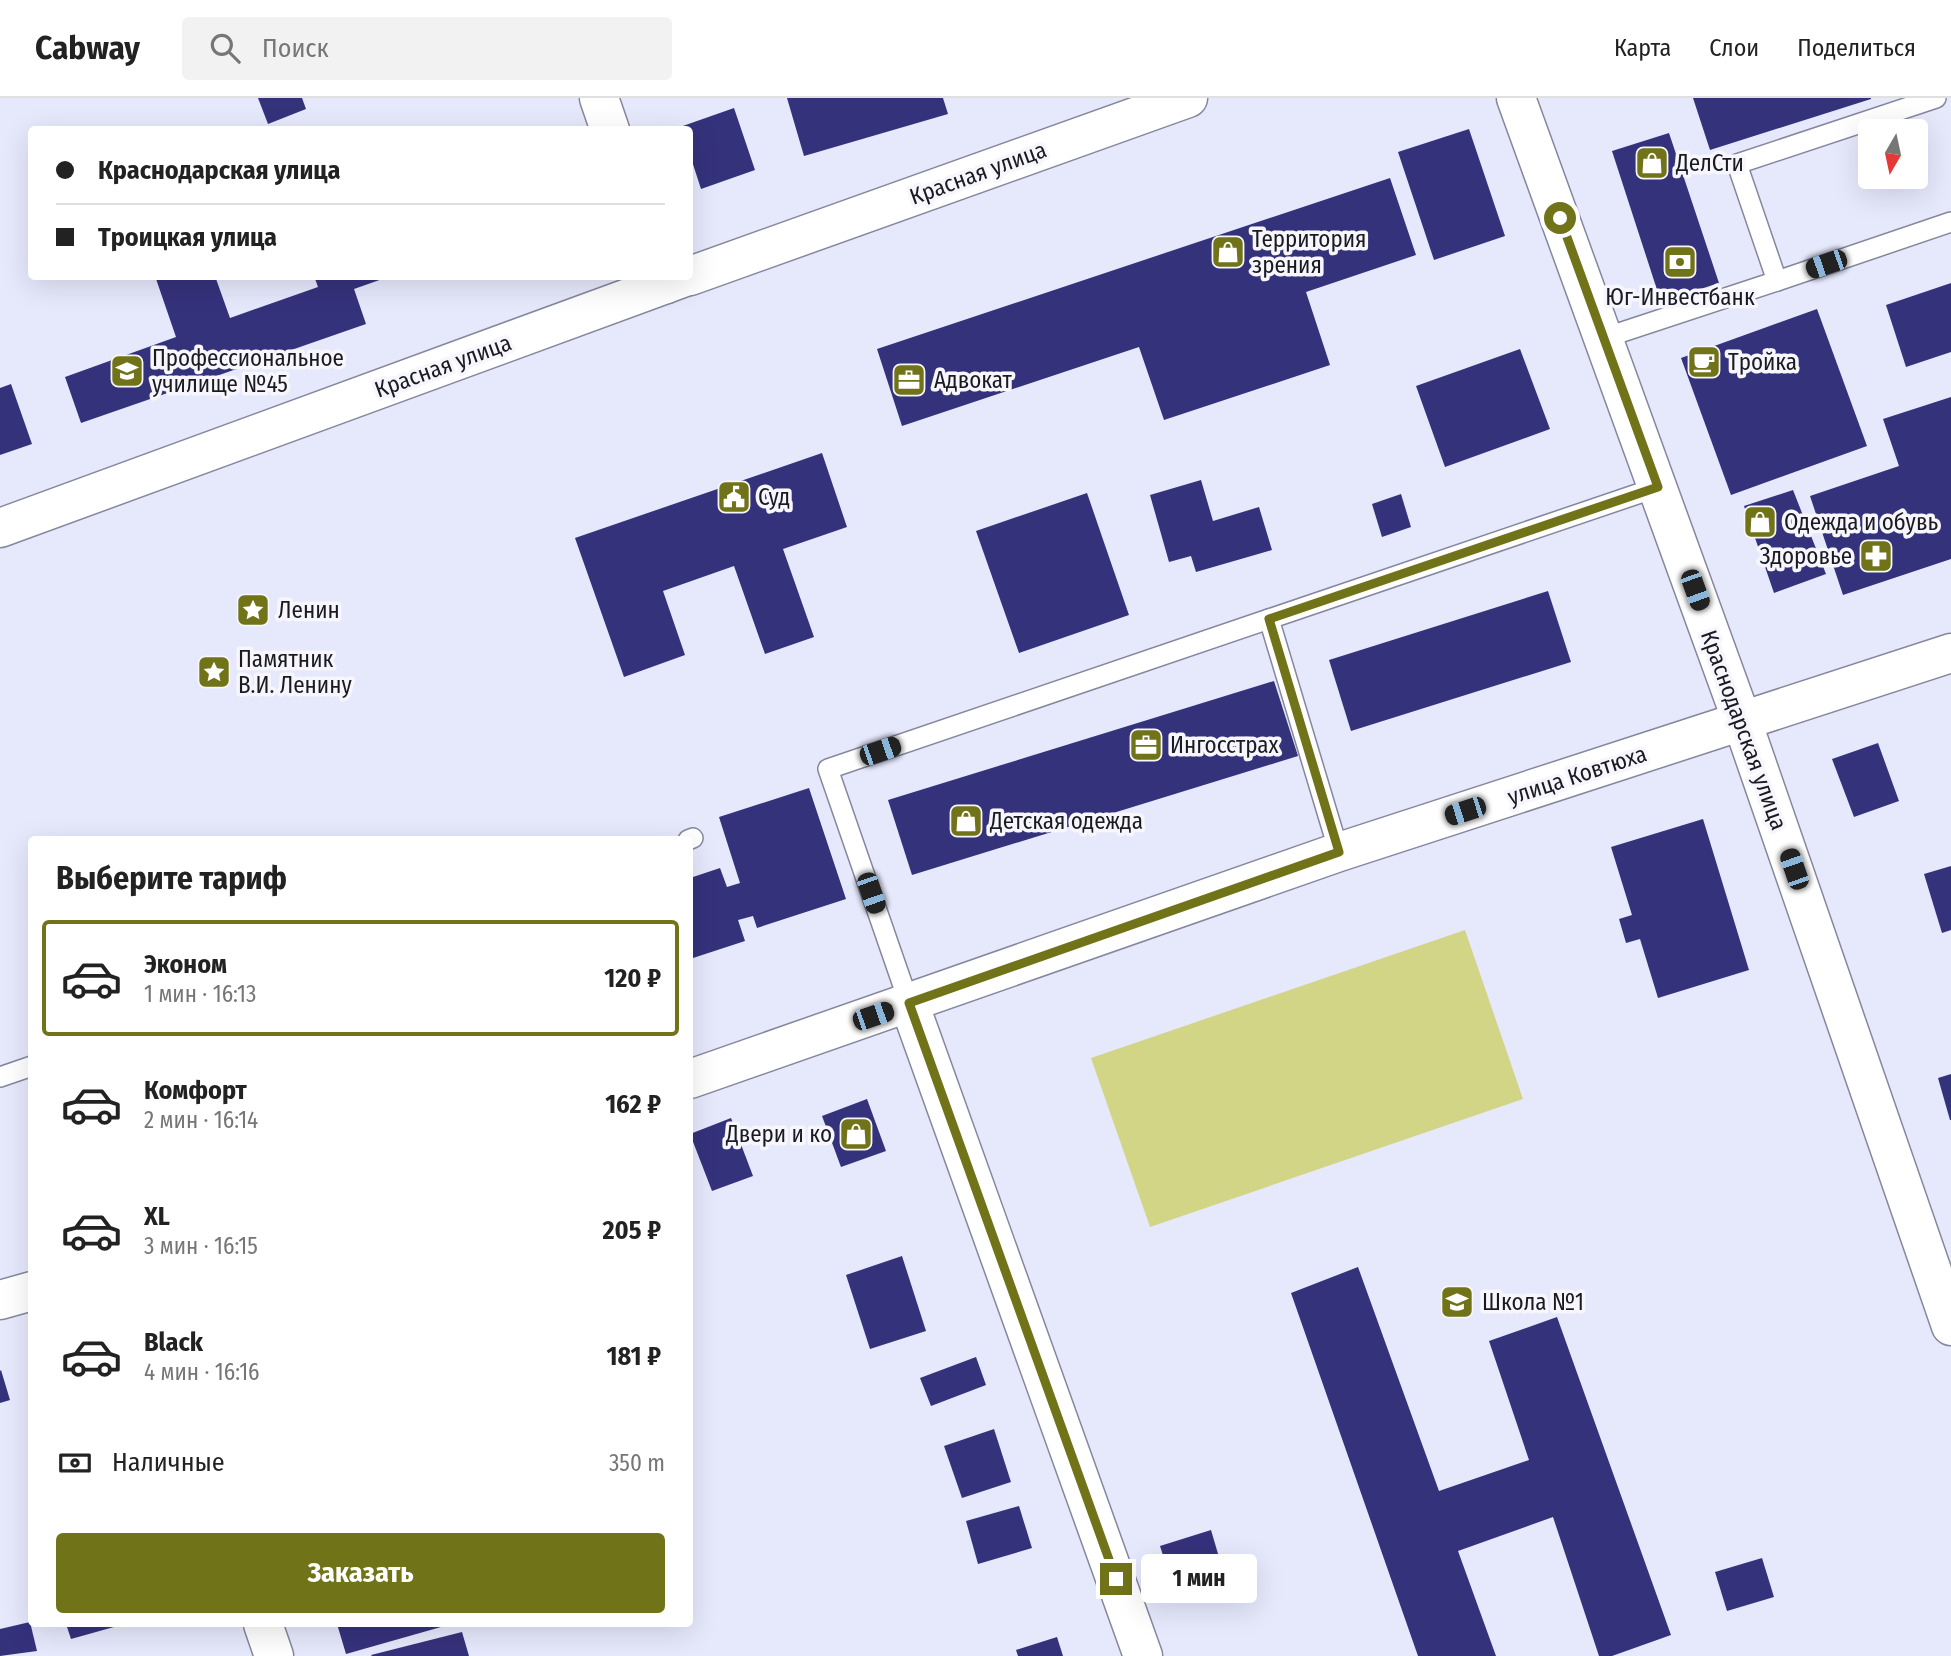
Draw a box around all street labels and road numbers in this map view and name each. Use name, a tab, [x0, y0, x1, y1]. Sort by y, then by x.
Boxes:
street label: Красная улица	[906, 135, 1050, 211]
street label: Красная улица	[371, 328, 515, 404]
street label: Краснодарская улица	[1695, 626, 1793, 834]
street label: улица Ковтюха	[1504, 739, 1650, 811]

